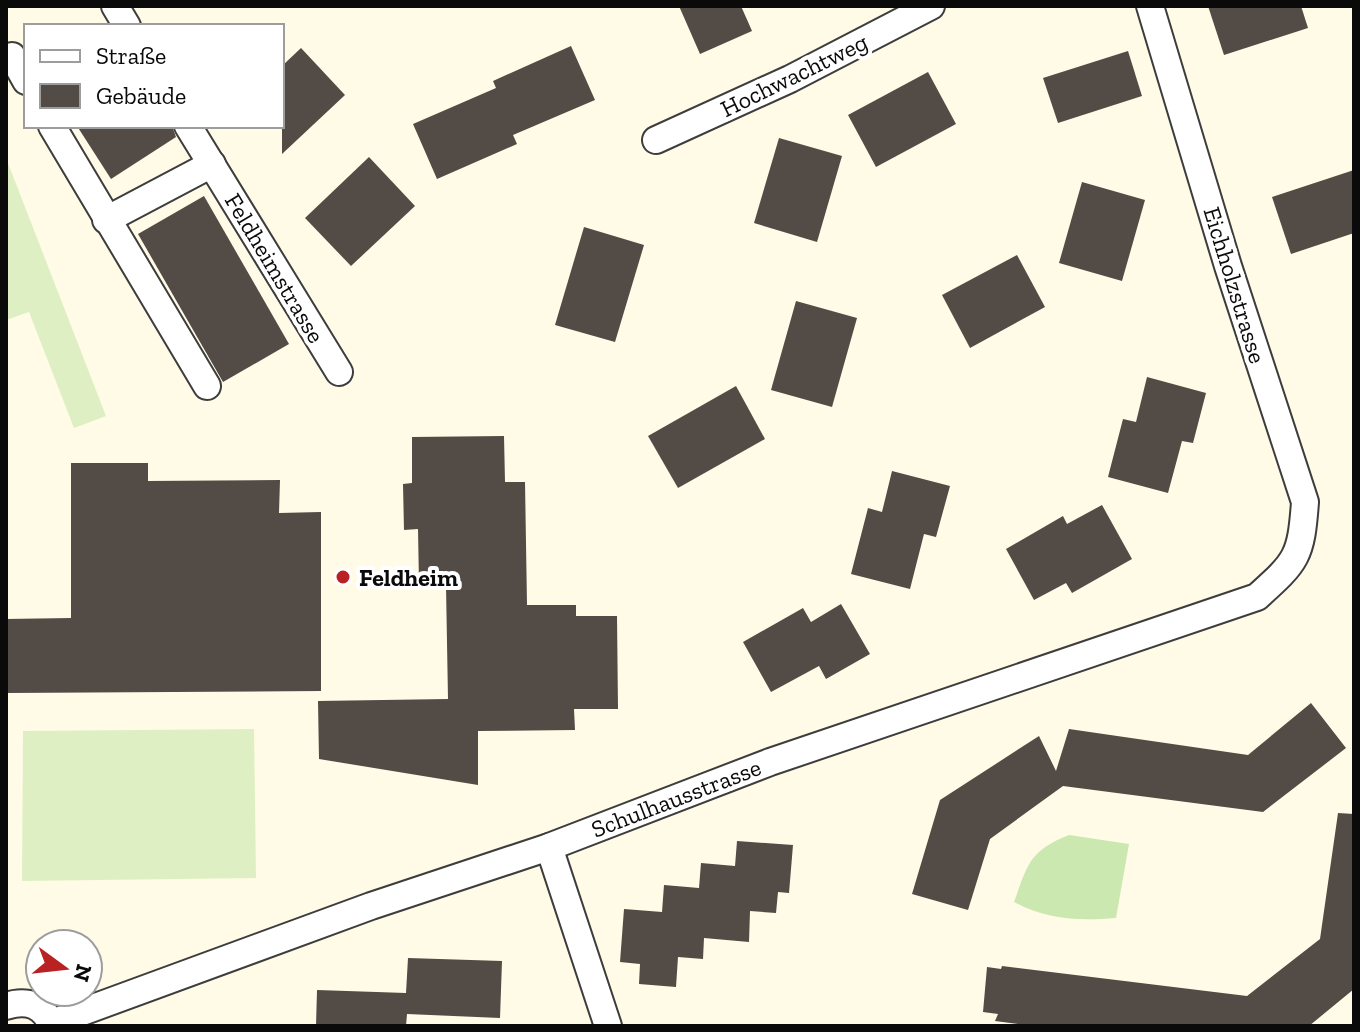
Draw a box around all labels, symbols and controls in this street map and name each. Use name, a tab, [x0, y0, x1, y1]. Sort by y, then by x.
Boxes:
legend	[24, 24, 284, 128]
street label: Hochwachtweg	[716, 27, 872, 123]
text: Straße	[96, 41, 166, 70]
text: Gebäude	[96, 81, 186, 110]
street label: Feldheimstrasse	[219, 188, 331, 348]
street label: Eichholzstrasse	[1197, 203, 1273, 367]
place label: Feldheim	[359, 563, 458, 592]
marker: Feldheim	[334, 568, 352, 586]
street label: Schulhausstrasse	[587, 752, 765, 844]
north arrow	[24, 928, 104, 1008]
text: N	[68, 961, 98, 985]

